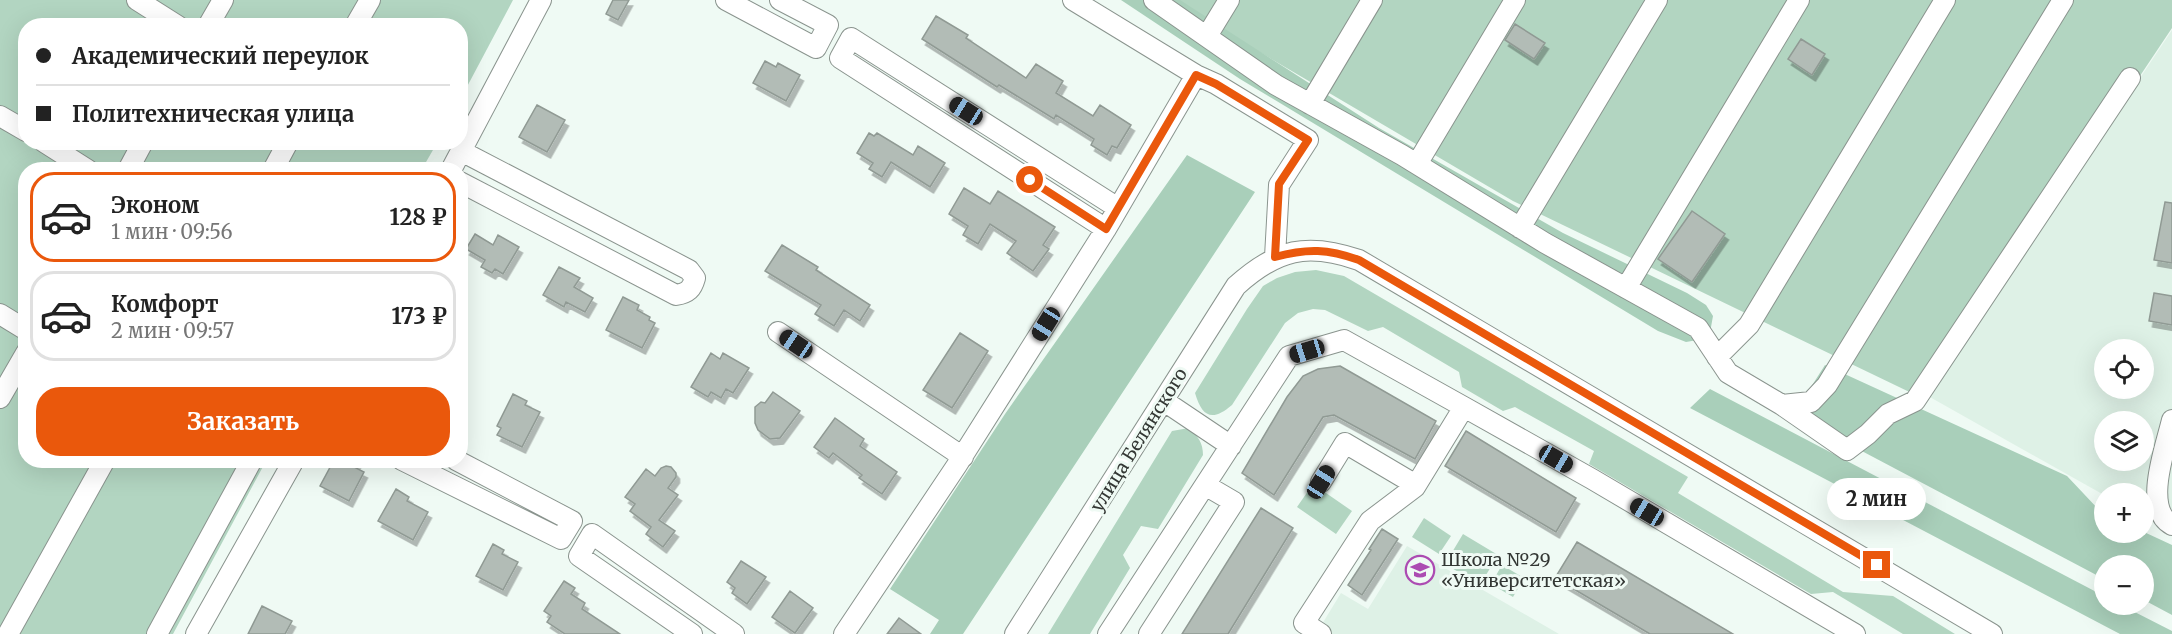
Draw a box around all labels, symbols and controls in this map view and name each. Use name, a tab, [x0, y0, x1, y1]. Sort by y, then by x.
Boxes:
text: Академический переулок	[72, 42, 369, 70]
car	[946, 94, 986, 128]
text: Политехническая улица	[72, 100, 354, 128]
route start	[1016, 166, 1043, 193]
icon: car	[39, 190, 93, 244]
text: Эконом	[111, 191, 199, 219]
text: 128 ₽	[389, 203, 447, 231]
text: 1 мин · 09:56	[111, 219, 233, 244]
icon: car	[39, 289, 93, 343]
text: Комфорт	[111, 290, 219, 318]
text: 173 ₽	[392, 302, 447, 330]
car	[1029, 304, 1063, 344]
text: 2 мин · 09:57	[111, 318, 234, 343]
car	[776, 326, 816, 362]
car	[1287, 337, 1327, 365]
map controls	[2094, 339, 2154, 615]
button: locate	[2094, 339, 2154, 399]
street label: улица Белянского	[1085, 364, 1192, 516]
button: Заказать	[36, 387, 450, 456]
button: layers	[2094, 411, 2154, 471]
car	[1536, 442, 1576, 476]
car	[1304, 462, 1338, 502]
callout: 2 мин	[1828, 478, 1926, 520]
button: +	[2094, 483, 2154, 543]
text: 2 мин	[1846, 486, 1907, 511]
car	[1627, 495, 1667, 529]
place label: Школа №29 «Университетская»	[1441, 548, 1626, 592]
route end	[1863, 551, 1890, 578]
school or university icon: Школа №29 «Университетская»	[1404, 554, 1436, 586]
button: −	[2094, 555, 2154, 615]

